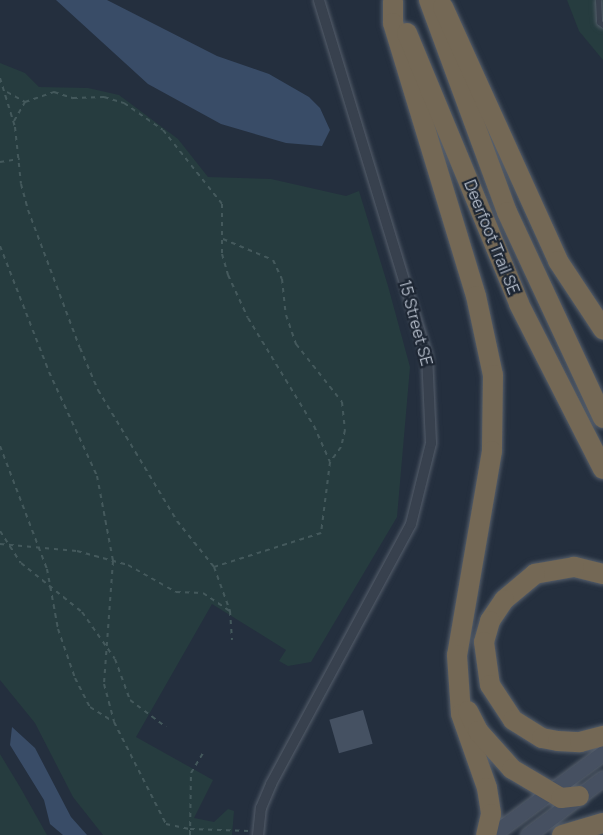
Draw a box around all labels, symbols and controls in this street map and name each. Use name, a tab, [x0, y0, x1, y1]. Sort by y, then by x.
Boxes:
street label: Deerfoot Trail SE	[460, 177, 524, 297]
street label: 15 Street SE	[395, 278, 437, 368]

